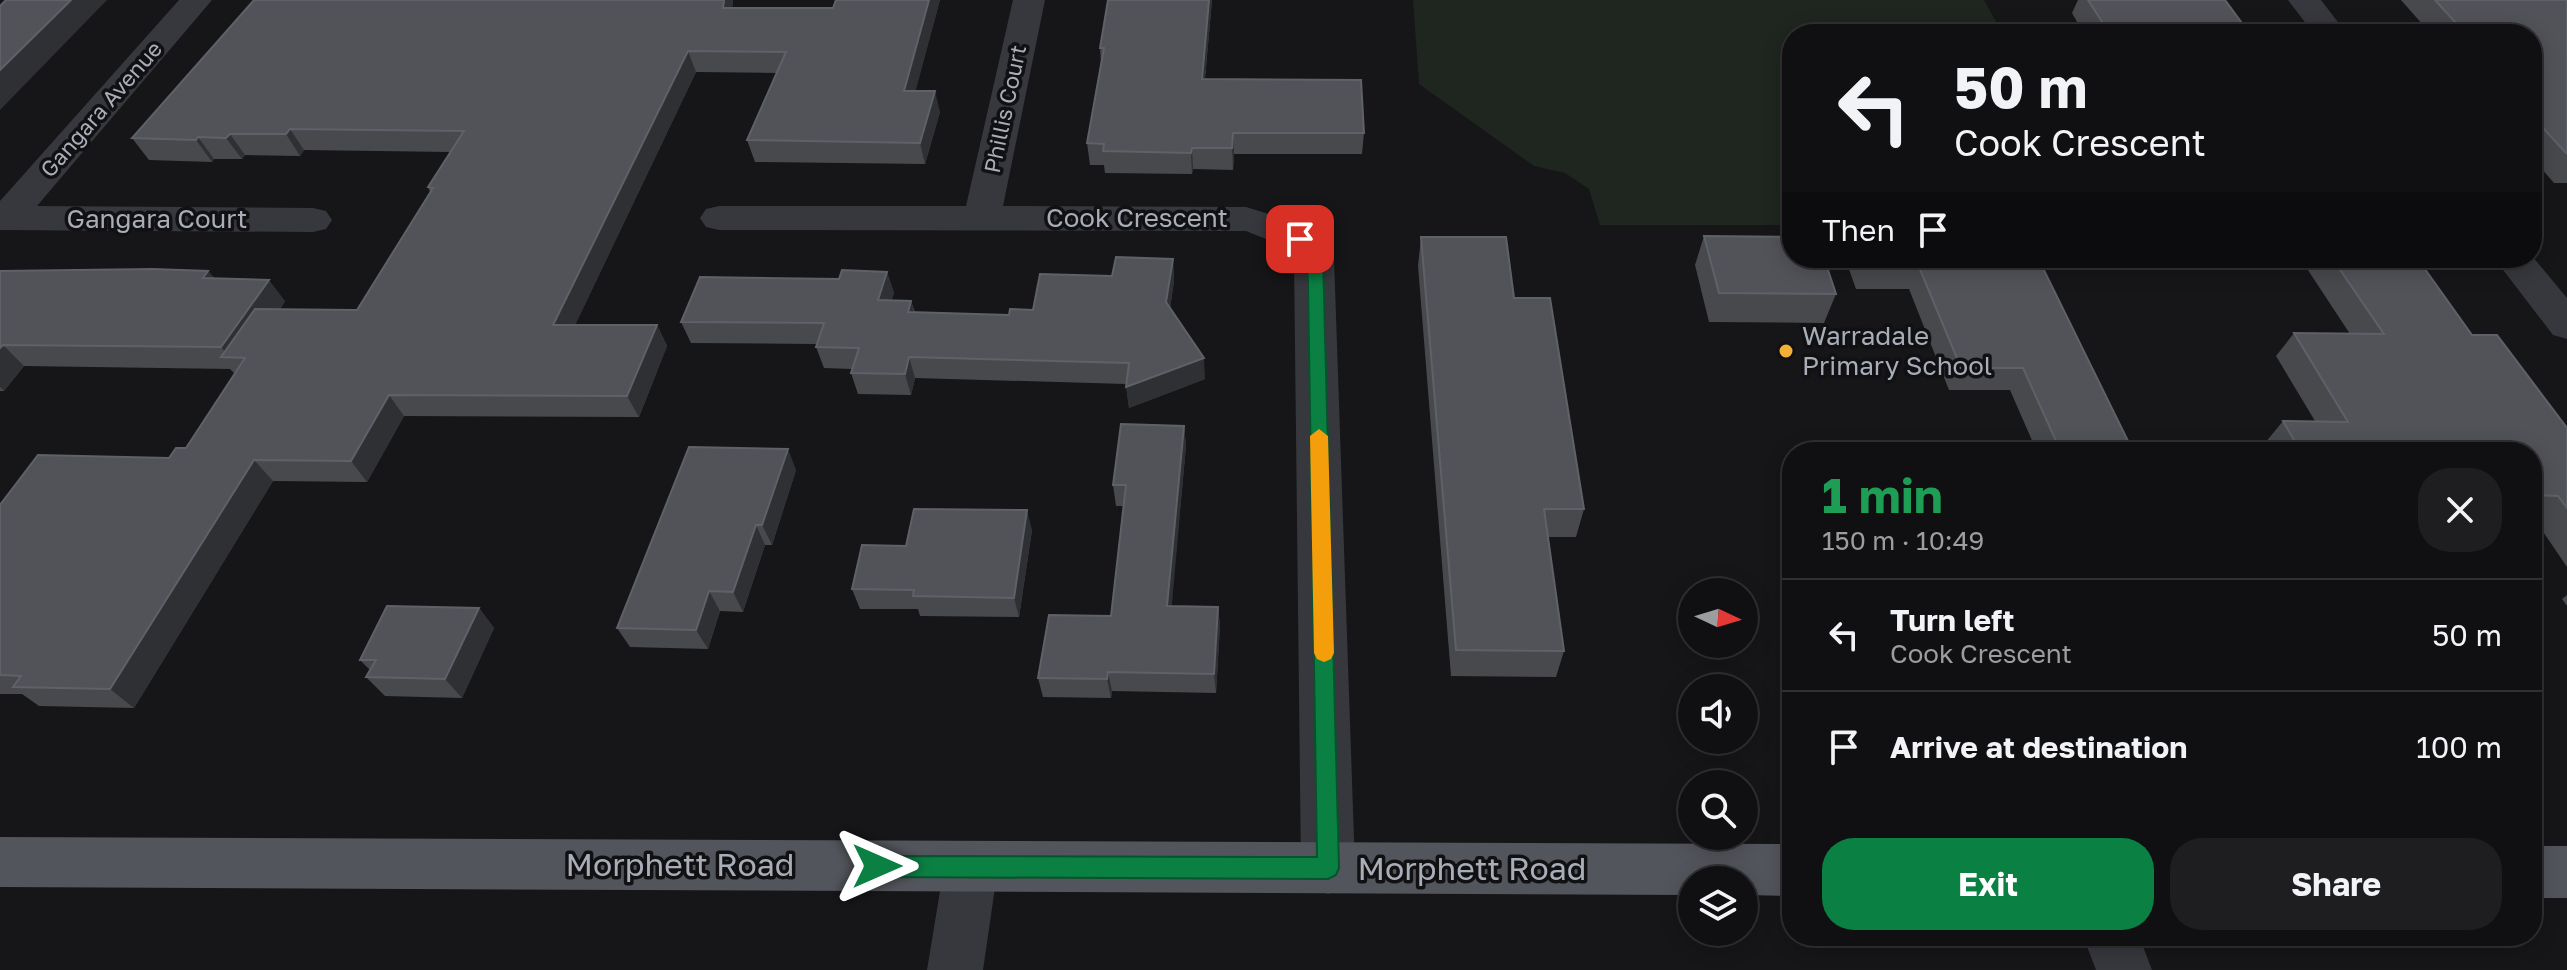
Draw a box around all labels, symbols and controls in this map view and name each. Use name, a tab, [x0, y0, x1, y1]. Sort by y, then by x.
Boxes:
street label: Gangara Avenue	[34, 35, 167, 182]
street label: Phillis Court	[978, 42, 1031, 175]
text: 50 m	[1954, 53, 2088, 120]
icon: left	[1822, 56, 1926, 160]
text: Cook Crescent	[1954, 121, 2206, 164]
street label: Cook Crescent	[1046, 202, 1228, 233]
street label: Gangara Court	[67, 203, 247, 234]
pin	[1266, 205, 1334, 273]
icon: arrive	[1911, 208, 1955, 252]
text: Then	[1822, 212, 1895, 248]
icon: arrive	[1278, 217, 1322, 261]
place label: Warradale Primary School	[1802, 320, 1992, 381]
marker: Warradale Primary School	[1777, 342, 1795, 360]
text: 1 min	[1822, 466, 1943, 524]
button: close	[2418, 468, 2502, 552]
text: 150 m · 10:49	[1822, 525, 1984, 556]
north arrow	[1678, 578, 1758, 658]
map controls	[1678, 578, 1758, 946]
text: Turn left	[1890, 602, 2015, 638]
icon: left	[1822, 613, 1866, 657]
text: 50 m	[2432, 617, 2502, 653]
text: Cook Crescent	[1890, 638, 2072, 669]
button: sound	[1678, 674, 1758, 754]
icon: arrive	[1822, 725, 1866, 769]
text: Arrive at destination	[1890, 729, 2187, 765]
text: 100 m	[2416, 729, 2502, 765]
button: search	[1678, 770, 1758, 850]
position arrow	[835, 824, 919, 908]
button: Exit	[1822, 838, 2154, 930]
button: Share	[2170, 838, 2502, 930]
street label: Morphett Road	[566, 845, 794, 883]
street label: Morphett Road	[1358, 849, 1586, 887]
button: layers	[1678, 866, 1758, 946]

